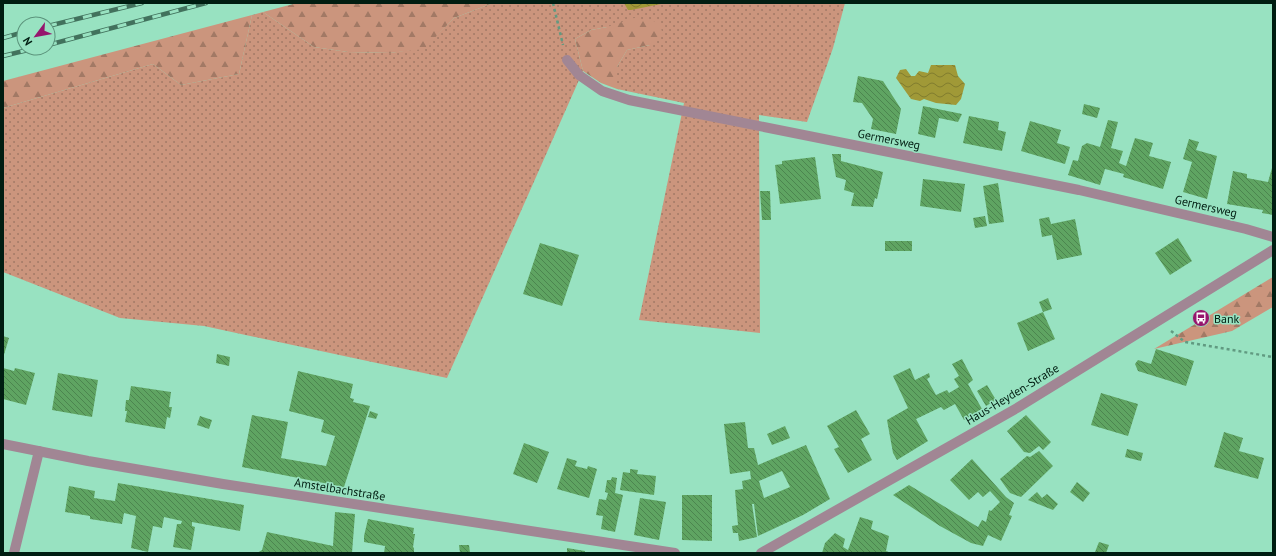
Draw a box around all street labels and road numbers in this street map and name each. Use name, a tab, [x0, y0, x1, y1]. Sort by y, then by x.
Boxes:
street label: Germersweg	[856, 126, 922, 152]
street label: Germersweg	[1173, 192, 1239, 220]
street label: Haus-Heyden-Straße	[963, 360, 1061, 428]
street label: Amstelbachstraße	[293, 474, 387, 504]

